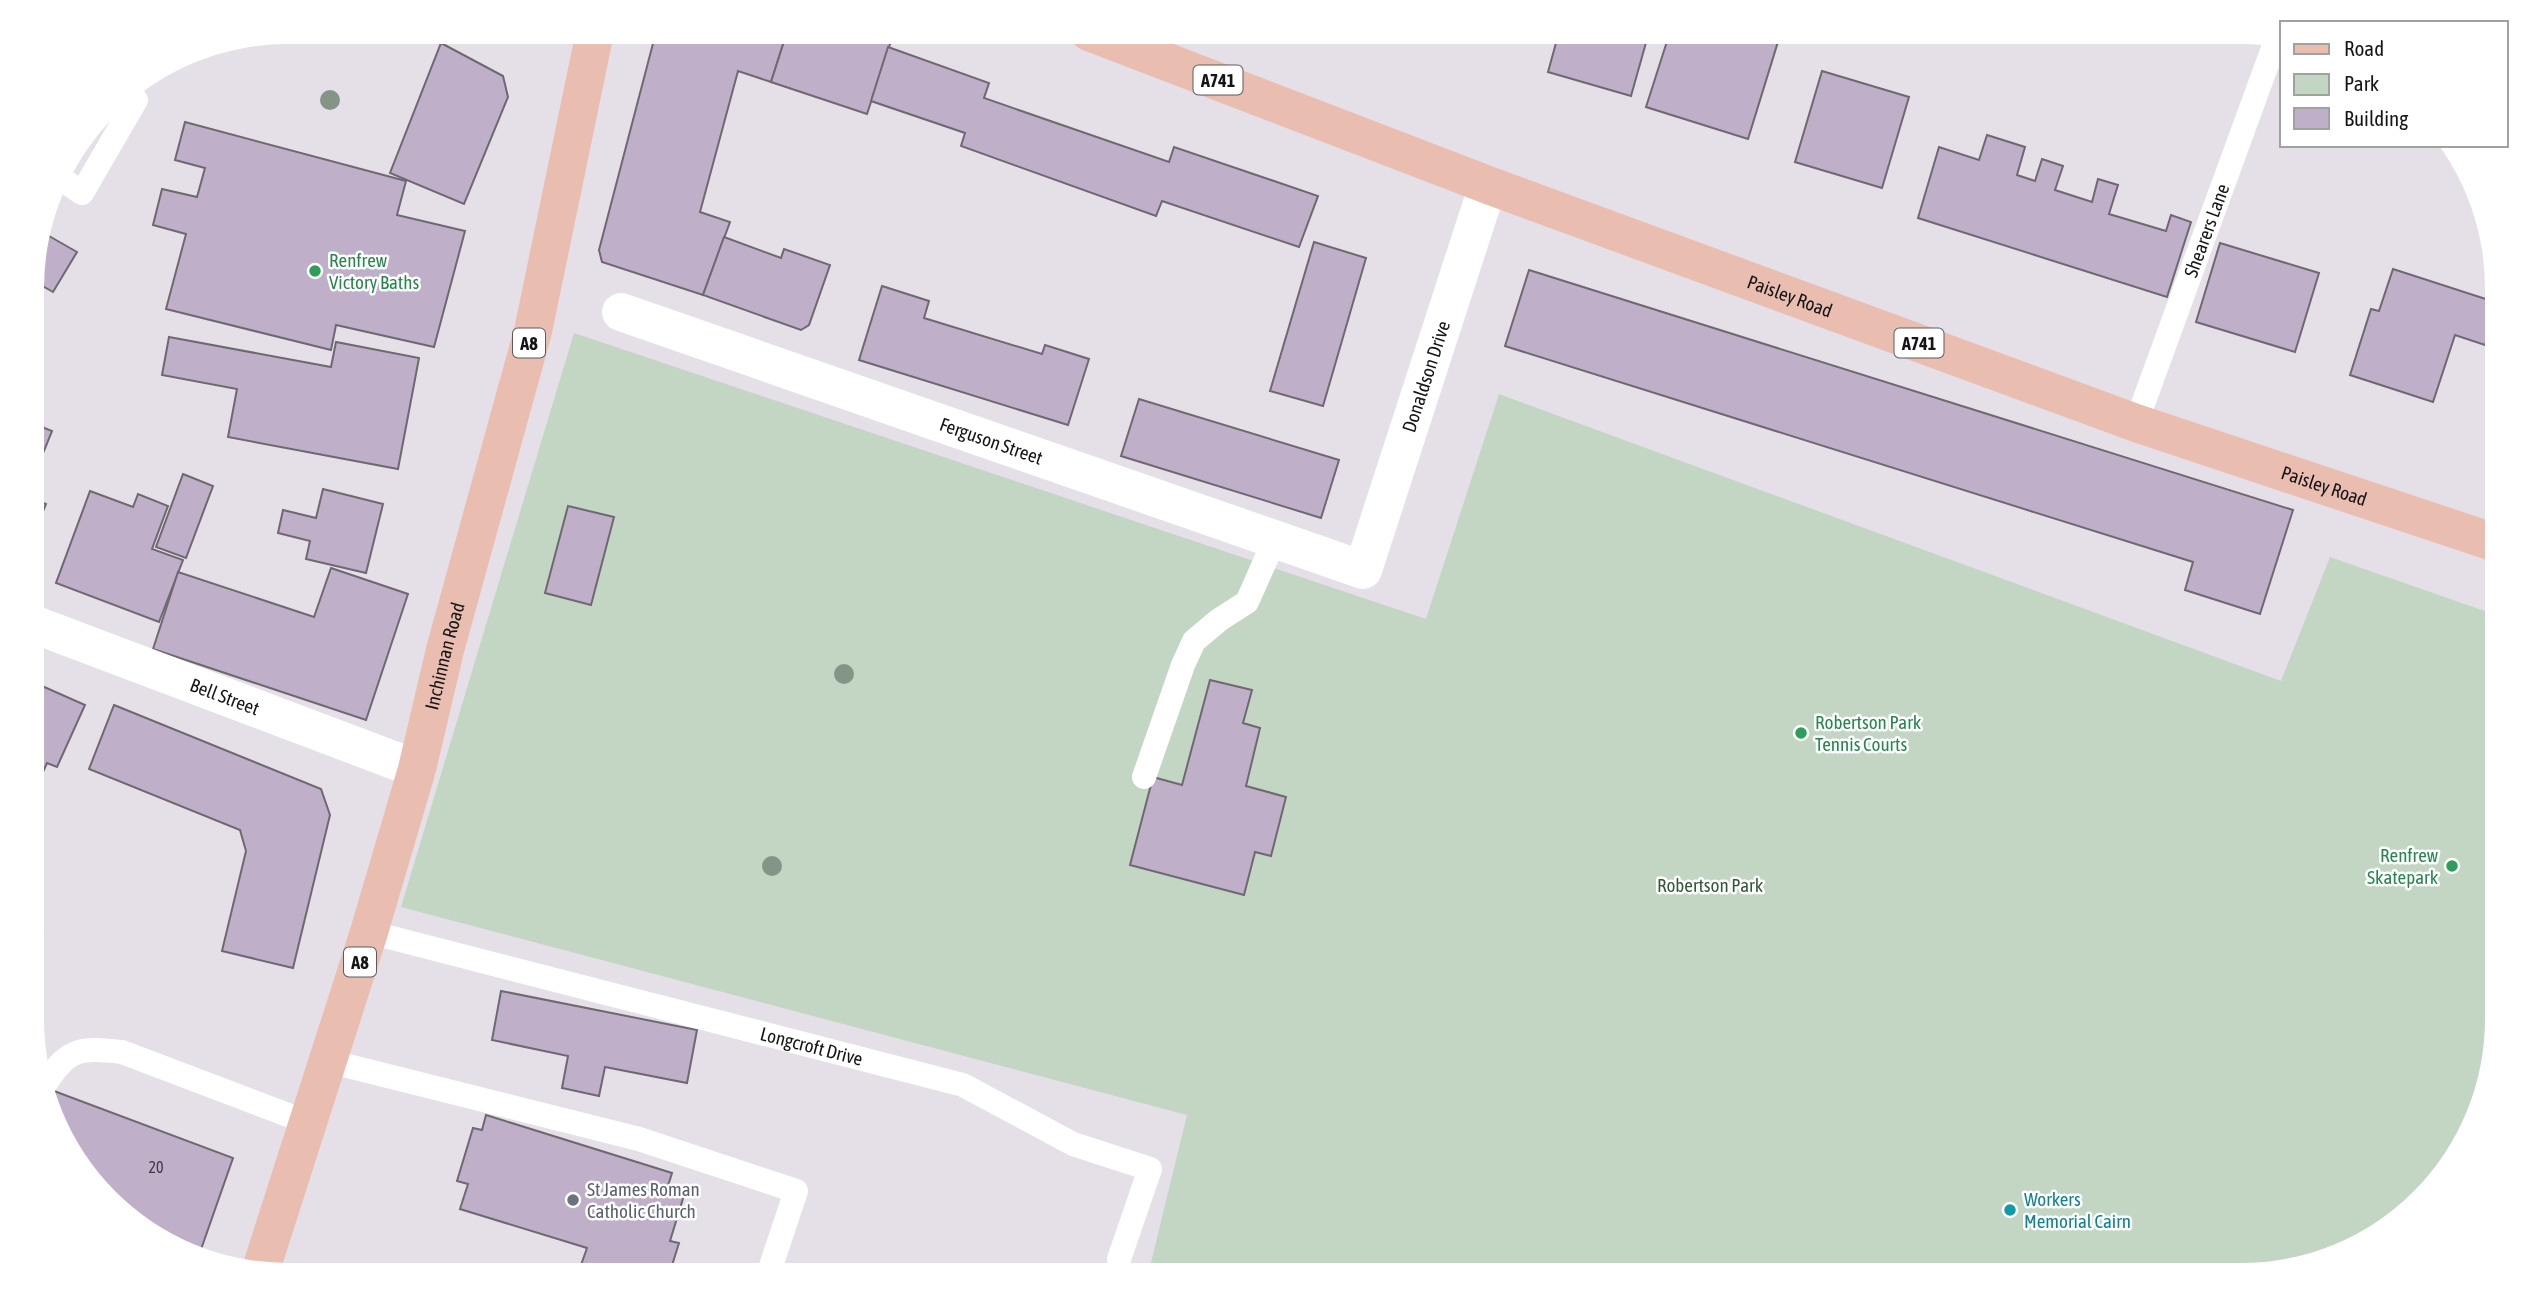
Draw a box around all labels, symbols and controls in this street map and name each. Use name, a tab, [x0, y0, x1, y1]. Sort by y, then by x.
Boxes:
legend	[2280, 21, 2508, 147]
text: Road	[2344, 36, 2384, 60]
road number: A741	[1194, 66, 1242, 94]
text: Park	[2344, 71, 2379, 95]
text: Building	[2344, 106, 2408, 130]
street label: Shearers Lane	[2179, 181, 2234, 280]
place label: Renfrew Victory Baths	[329, 249, 419, 293]
marker: Renfrew Victory Baths	[307, 263, 323, 279]
street label: Paisley Road	[1744, 270, 1835, 322]
street label: Donaldson Drive	[1397, 318, 1454, 435]
road number: A8	[513, 328, 545, 358]
road number: A741	[1895, 328, 1944, 358]
street label: Ferguson Street	[937, 413, 1046, 469]
street label: Paisley Road	[2279, 461, 2370, 510]
street label: Inchinnan Road	[420, 600, 469, 712]
street label: Bell Street	[187, 673, 262, 719]
place label: Robertson Park Tennis Courts	[1815, 711, 1922, 755]
marker: Robertson Park Tennis Courts	[1793, 725, 1809, 741]
place label: Renfrew Skatepark	[2367, 844, 2439, 888]
marker: Renfrew Skatepark	[2444, 858, 2460, 874]
park label: Robertson Park	[1657, 874, 1764, 896]
road number: A8	[344, 947, 376, 976]
street label: Longcroft Drive	[758, 1022, 865, 1070]
house number: 20	[148, 1158, 164, 1176]
place label: St James Roman Catholic Church	[587, 1178, 700, 1222]
place label: Workers Memorial Cairn	[2024, 1188, 2131, 1232]
marker: St James Roman Catholic Church	[565, 1192, 581, 1208]
marker: Workers Memorial Cairn	[2002, 1202, 2018, 1218]

